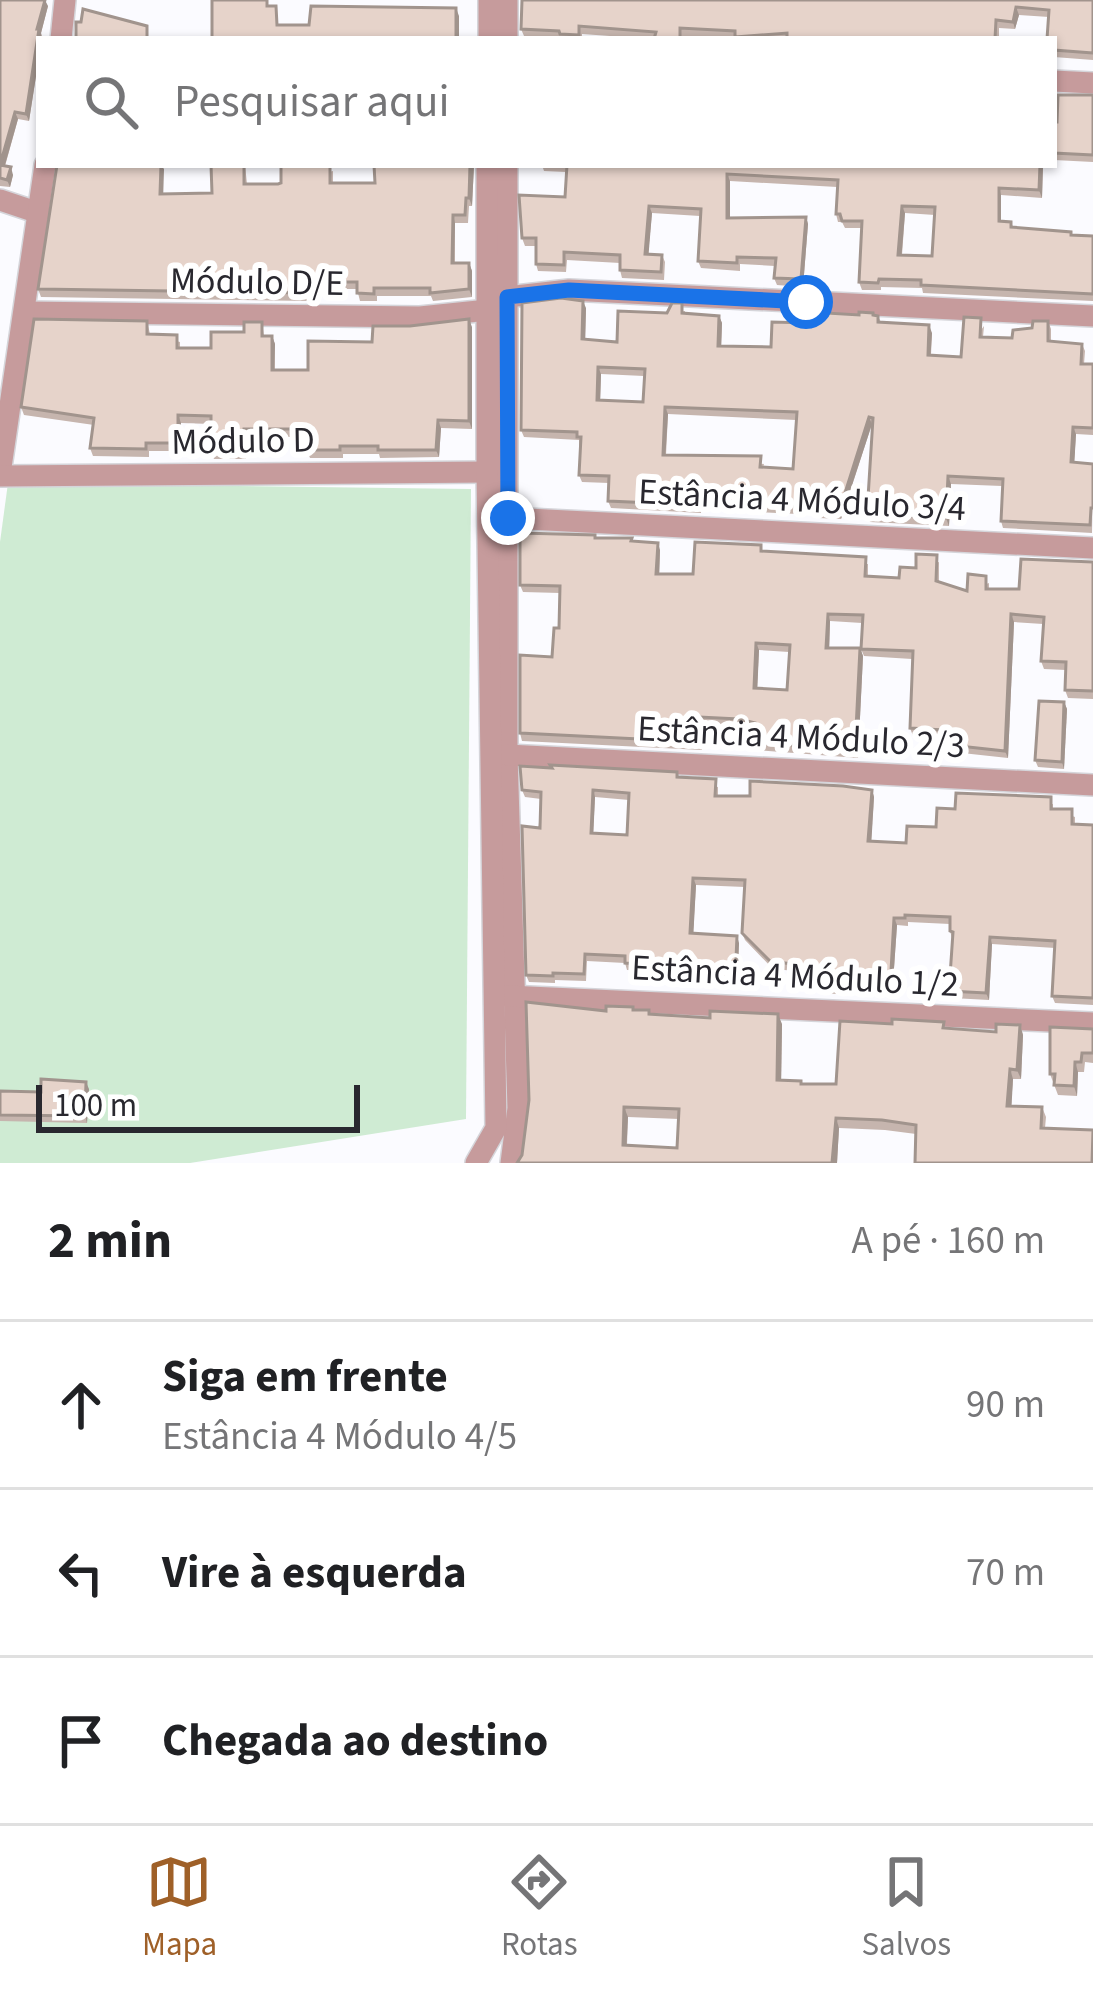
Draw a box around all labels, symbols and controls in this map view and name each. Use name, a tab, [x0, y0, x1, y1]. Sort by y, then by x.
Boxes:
search box	[36, 36, 1057, 168]
icon: search	[78, 69, 144, 135]
text: Pesquisar aqui	[174, 70, 449, 134]
street label: Módulo D/E	[169, 255, 345, 309]
route start	[779, 275, 833, 329]
street label: Módulo D	[171, 414, 315, 468]
street label: Estância 4 Módulo 3/4	[637, 466, 967, 534]
route end	[481, 491, 535, 545]
street label: Estância 4 Módulo 2/3	[636, 703, 966, 771]
street label: Estância 4 Módulo 1/2	[630, 942, 960, 1010]
scale bar	[36, 1079, 360, 1132]
text: 100 m	[54, 1082, 137, 1129]
text: 2 min	[48, 1205, 172, 1277]
text: A pé · 160 m	[851, 1213, 1045, 1269]
text: Siga em frente	[162, 1345, 448, 1409]
icon: ahead	[48, 1372, 114, 1438]
text: 90 m	[966, 1377, 1045, 1433]
text: Estância 4 Módulo 4/5	[162, 1409, 517, 1465]
icon: left	[48, 1540, 114, 1606]
text: Vire à esquerda	[162, 1541, 467, 1605]
text: 70 m	[966, 1545, 1045, 1601]
icon: arrive	[48, 1708, 114, 1774]
text: Chegada ao destino	[162, 1709, 548, 1773]
tab: Mapa	[142, 1849, 217, 1968]
tab: Rotas	[501, 1849, 578, 1968]
tab: Salvos	[861, 1849, 951, 1968]

